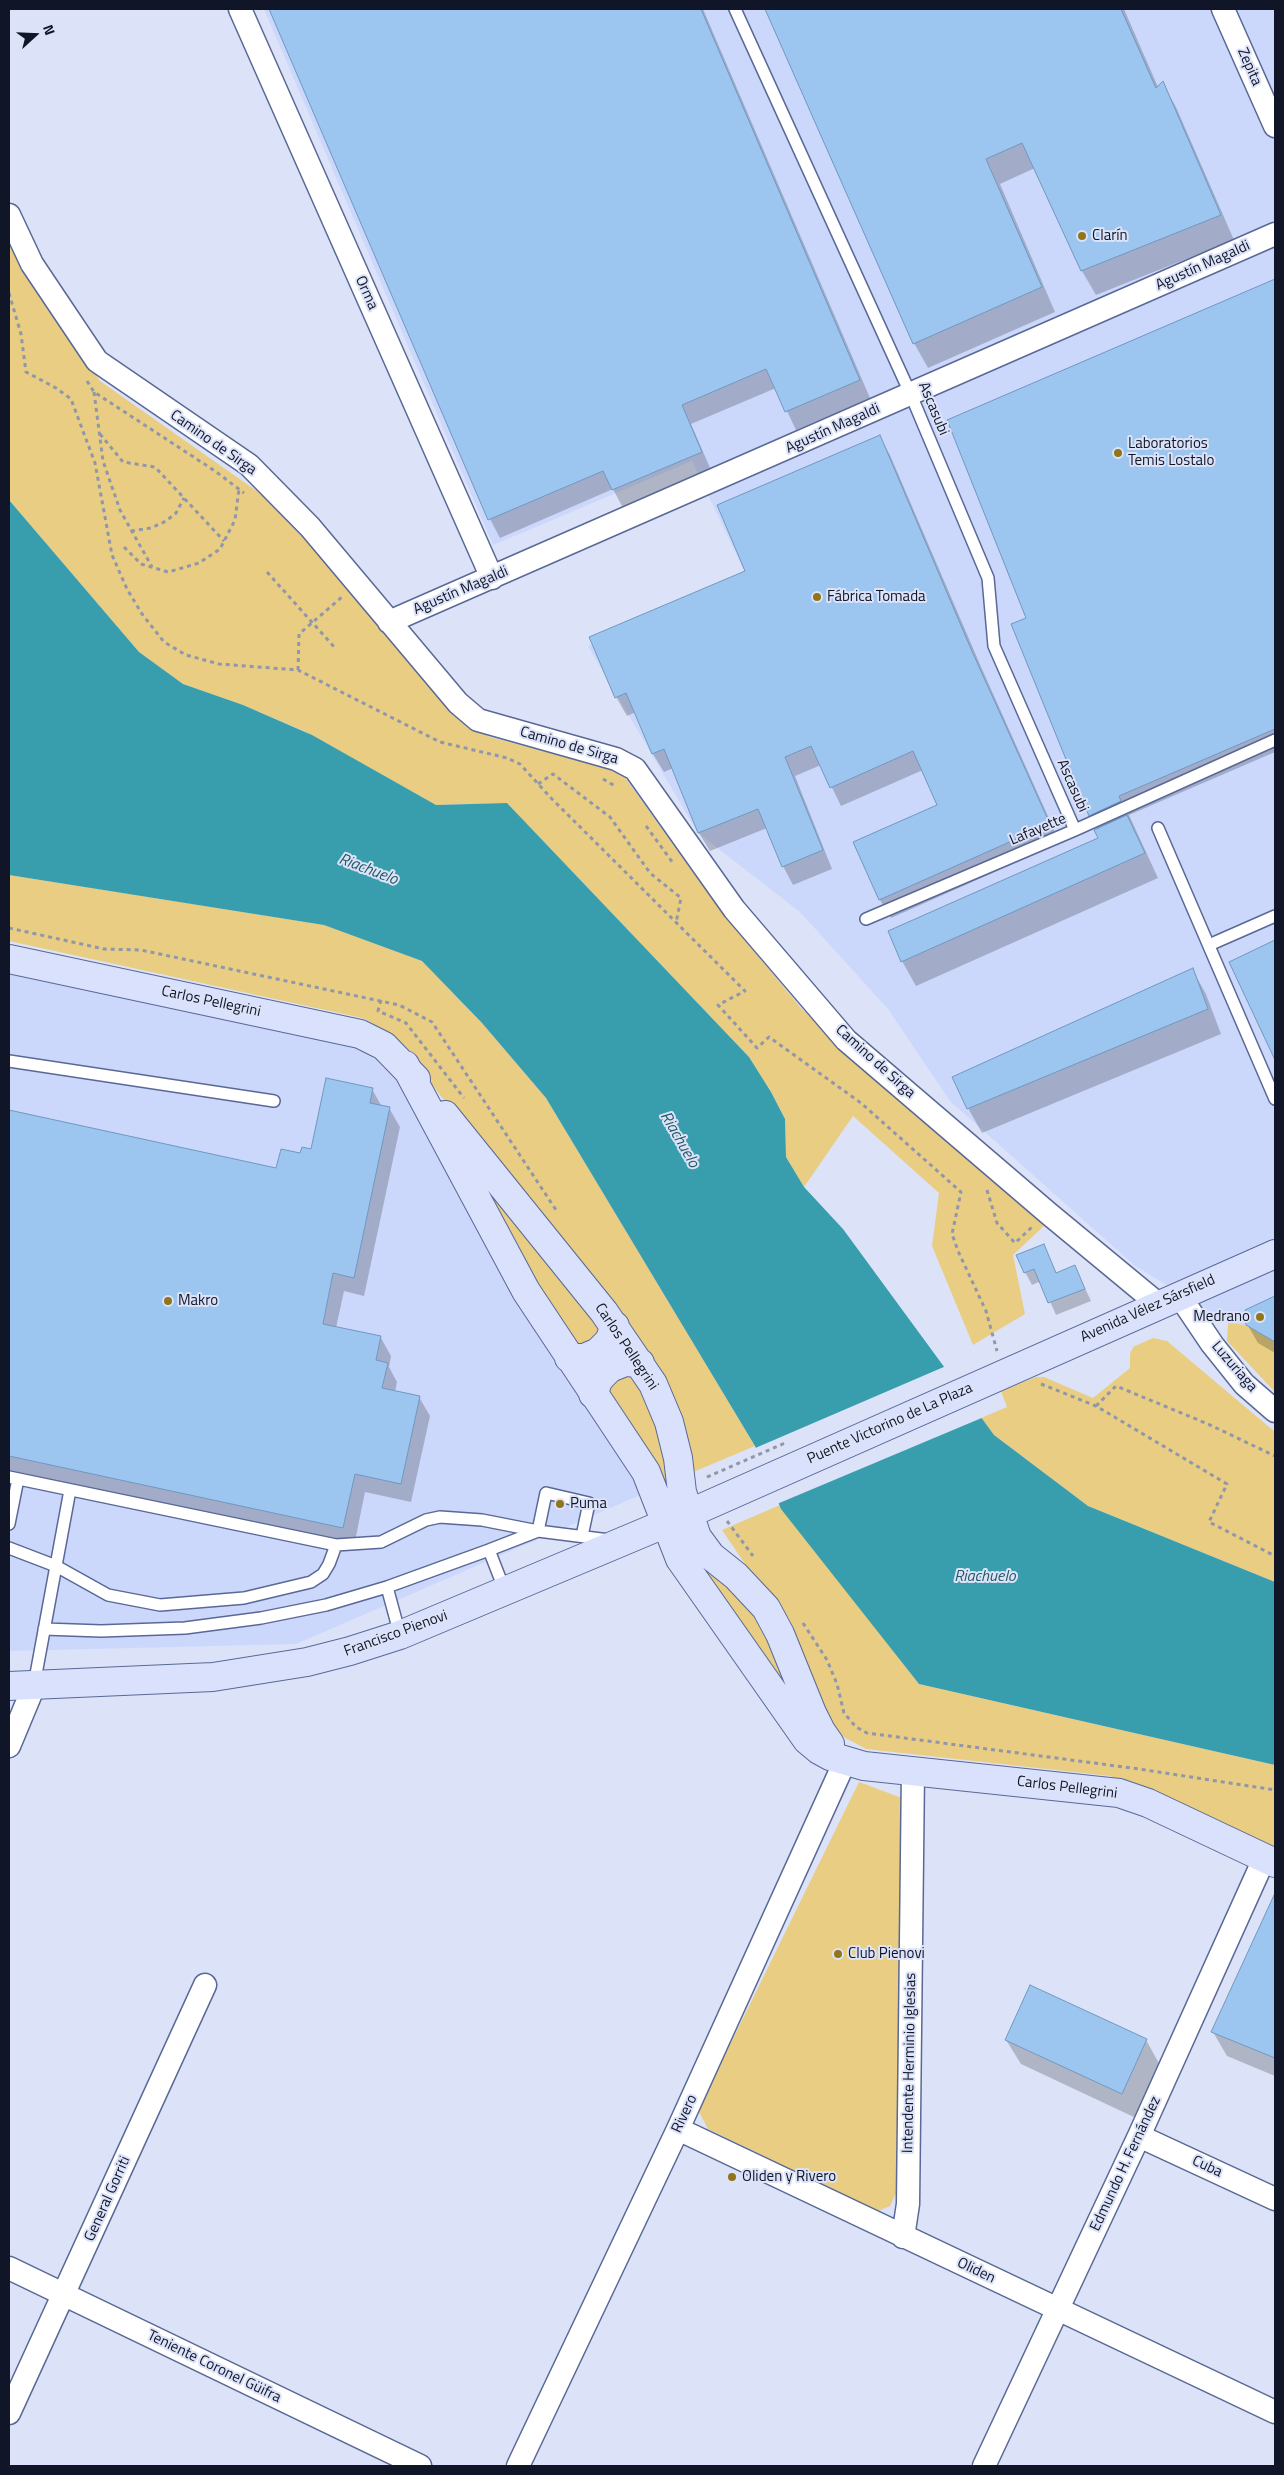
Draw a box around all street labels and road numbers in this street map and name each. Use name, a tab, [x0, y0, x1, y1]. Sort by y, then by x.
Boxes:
street label: Zepita	[1233, 45, 1265, 89]
street label: Agustín Magaldi	[1153, 237, 1253, 295]
street label: Orma	[351, 273, 381, 313]
street label: Ascasubi	[914, 380, 952, 438]
street label: Agustín Magaldi	[783, 400, 883, 458]
street label: Camino de Sirga	[166, 407, 260, 479]
street label: Agustín Magaldi	[411, 563, 511, 619]
street label: Camino de Sirga	[518, 723, 620, 769]
street label: Ascasubi	[1052, 757, 1092, 815]
street label: Lafayette	[1007, 810, 1069, 850]
street label: Carlos Pellegrini	[160, 983, 262, 1021]
street label: Camino de Sirga	[831, 1021, 919, 1103]
street label: Avenida Vélez Sársfield	[1078, 1271, 1218, 1347]
street label: Carlos Pellegrini	[590, 1300, 662, 1394]
street label: Luzuriaga	[1207, 1338, 1261, 1396]
street label: Puente Victorino de La Plaza	[805, 1379, 975, 1469]
street label: Francisco Pienovi	[342, 1607, 450, 1661]
street label: Carlos Pellegrini	[1016, 1773, 1118, 1803]
street label: Intendente Herminio Iglesias	[899, 1973, 921, 2153]
street label: Rivero	[668, 2092, 702, 2136]
street label: Edmundo H. Fernández	[1087, 2094, 1165, 2234]
street label: Cuba	[1189, 2152, 1225, 2182]
street label: General Gorriti	[81, 2154, 135, 2244]
street label: Oliden	[954, 2254, 998, 2288]
street label: Teniente Coronel Güifra	[144, 2327, 284, 2407]

